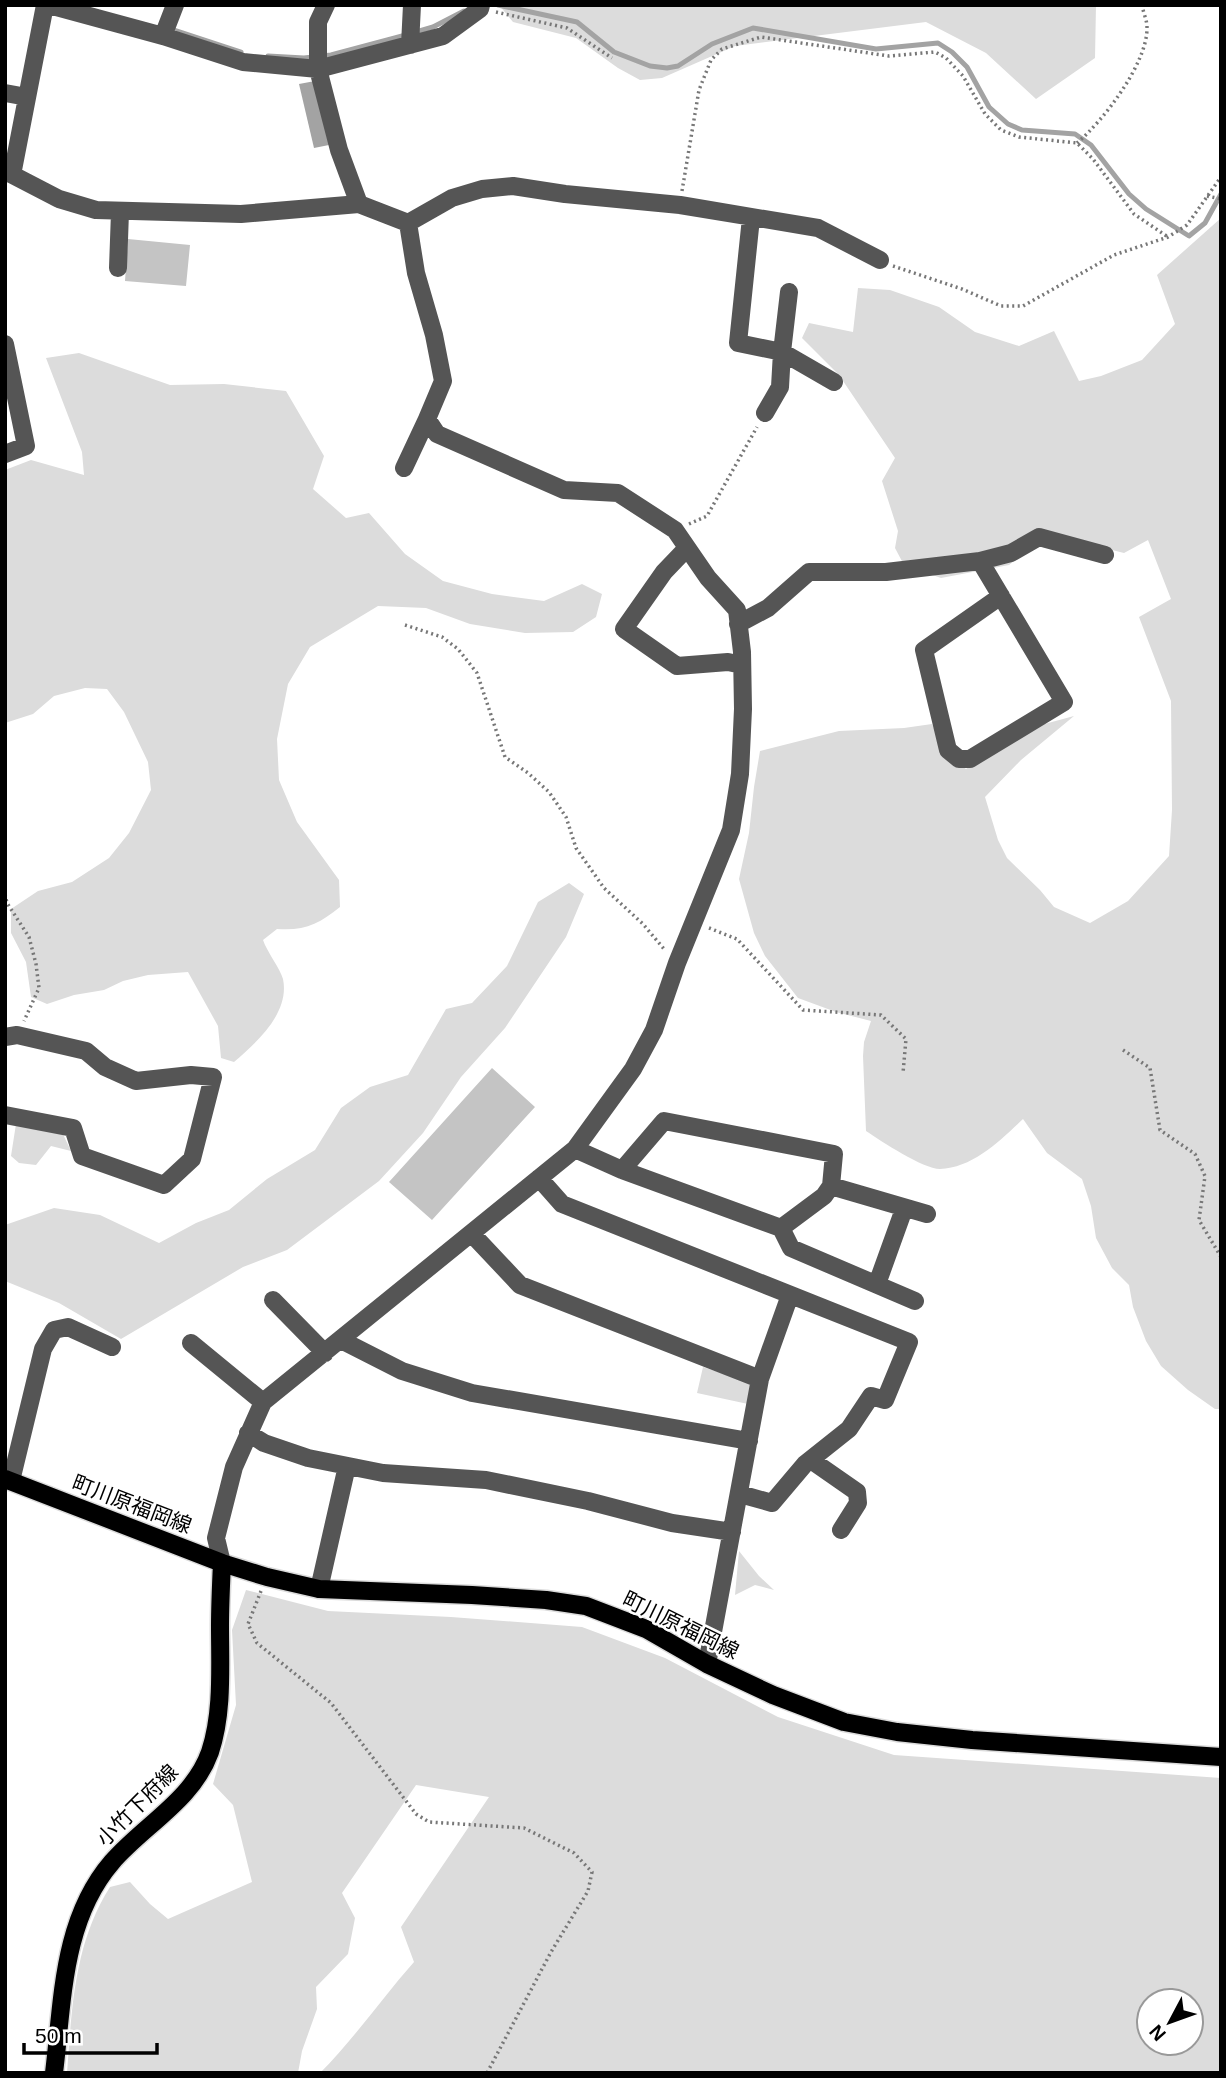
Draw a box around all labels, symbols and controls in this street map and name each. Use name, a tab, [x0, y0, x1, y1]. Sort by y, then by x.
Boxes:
street label: 町川原福岡線	[69, 1471, 195, 1537]
street label: 町川原福岡線	[619, 1587, 743, 1663]
street label: 小竹下府線	[92, 1760, 182, 1850]
north arrow	[1135, 1987, 1205, 2057]
scale bar	[24, 2011, 158, 2056]
text: N	[1145, 2021, 1170, 2045]
text: 50 m	[35, 2024, 82, 2047]

